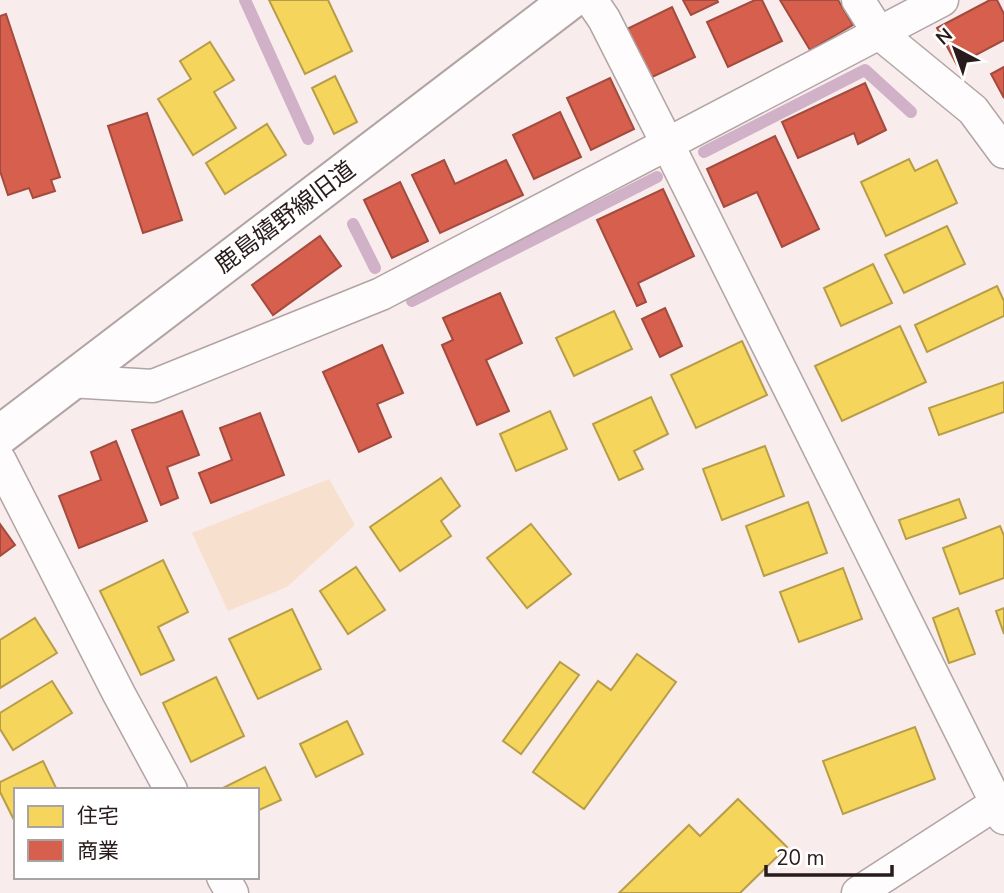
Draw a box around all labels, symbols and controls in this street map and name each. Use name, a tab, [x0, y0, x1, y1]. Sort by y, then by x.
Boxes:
north arrow	[920, 14, 990, 84]
text: N	[931, 22, 958, 51]
street label: 鹿島嬉野線旧道	[208, 154, 362, 280]
legend	[14, 788, 259, 879]
text: 住宅	[77, 802, 119, 830]
scale bar	[766, 834, 892, 878]
text: 商業	[77, 837, 119, 865]
text: 20 m	[776, 844, 825, 872]

